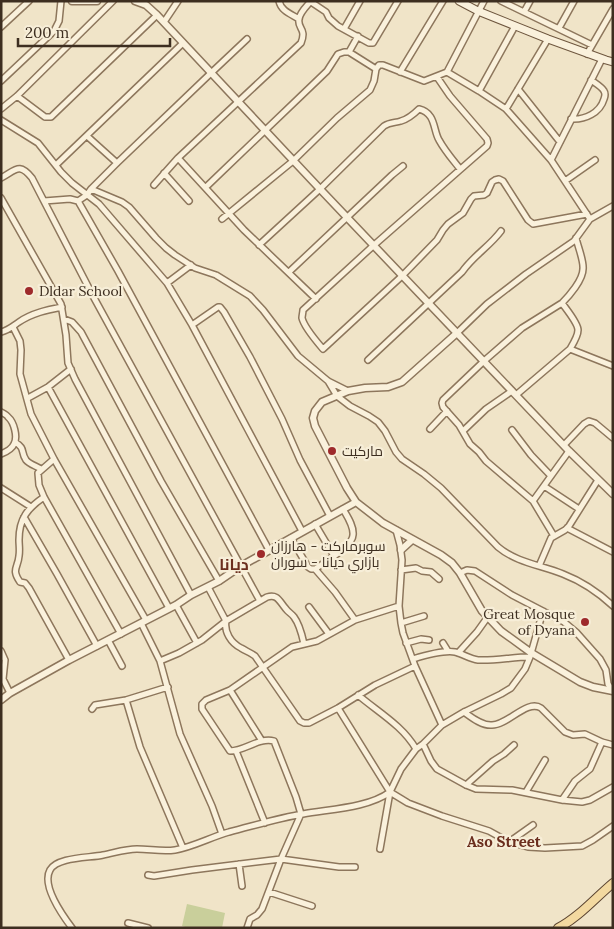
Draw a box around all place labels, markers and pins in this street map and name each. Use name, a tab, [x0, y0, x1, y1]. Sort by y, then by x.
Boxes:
place label: Dldar School	[39, 282, 123, 300]
marker: Dldar School	[23, 285, 35, 297]
place label: ماركيت	[342, 442, 383, 460]
marker: ماركيت	[326, 445, 338, 457]
place label: سوبرماركت - هارزان بازاري ديانا - سوران	[271, 537, 386, 574]
marker: سوبرماركت - هارزان بازاري ديانا - سوران	[255, 548, 267, 560]
place label: Great Mosque of Dyana	[483, 605, 575, 639]
marker: Great Mosque of Dyana	[579, 616, 591, 628]

